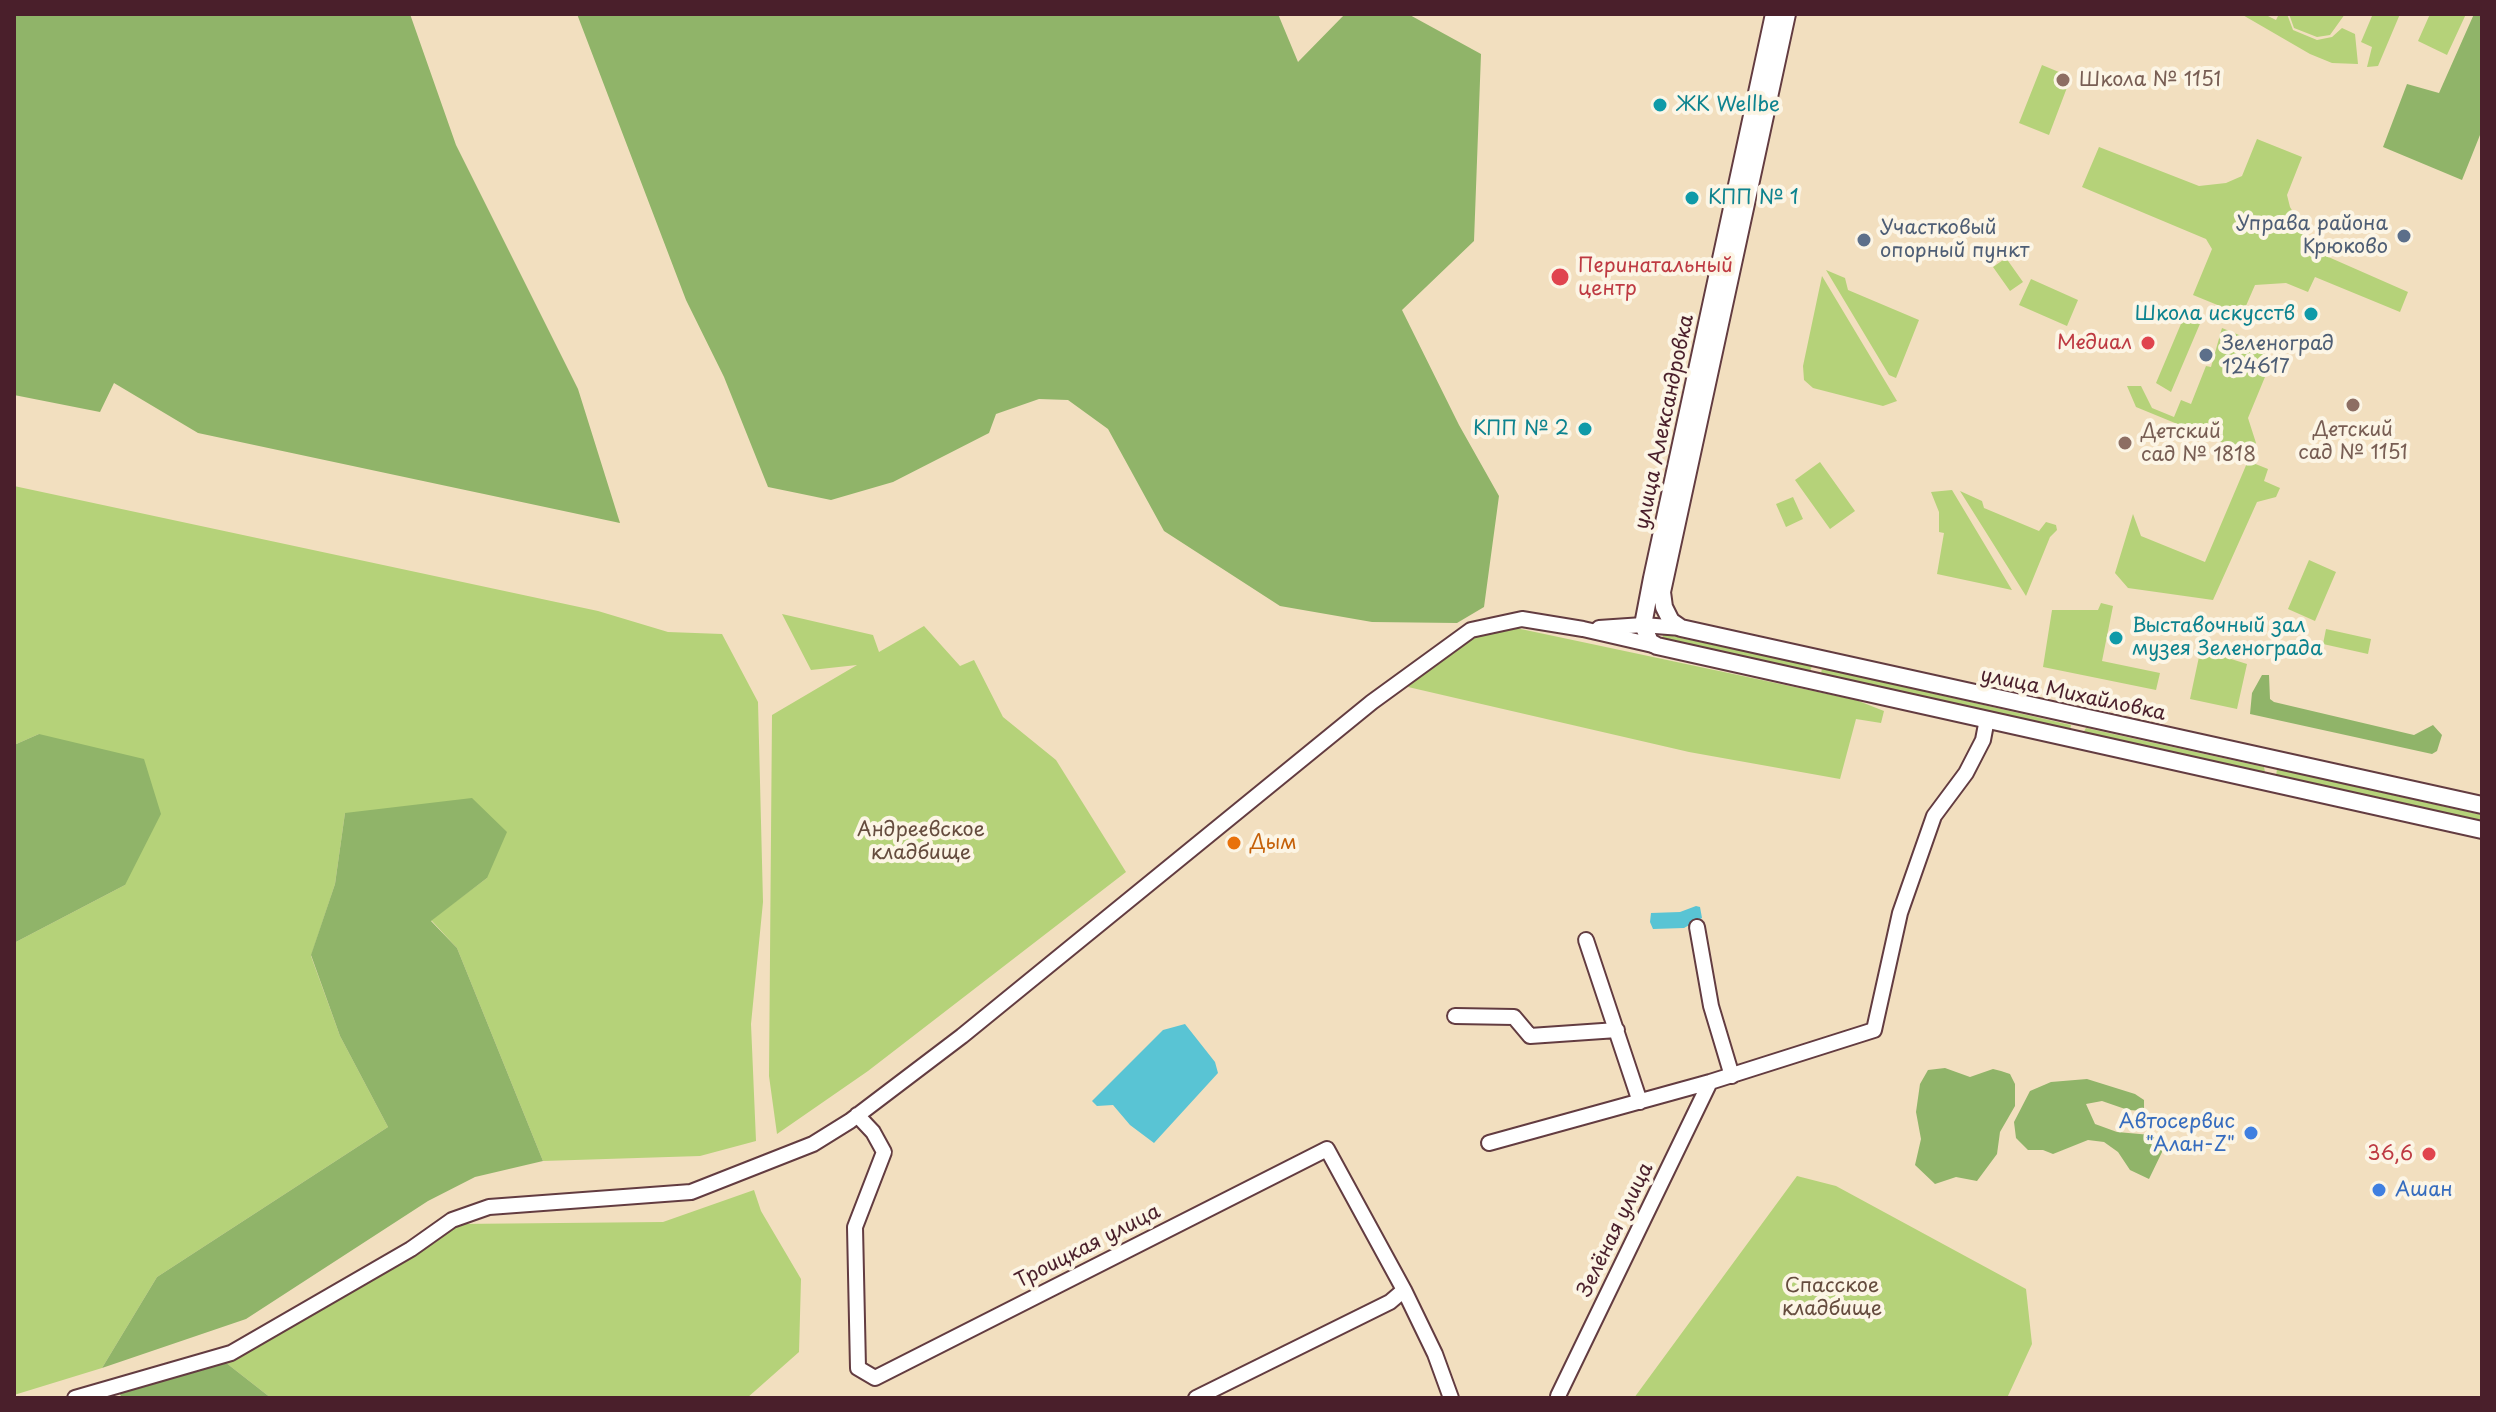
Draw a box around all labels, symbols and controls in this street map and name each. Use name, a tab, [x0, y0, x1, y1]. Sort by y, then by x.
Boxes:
place label: Школа № 1151	[2079, 68, 2221, 92]
marker: Школа № 1151	[2054, 71, 2072, 89]
place label: ЖК Wellbe	[1676, 93, 1780, 117]
marker: ЖК Wellbe	[1651, 96, 1669, 114]
place label: КПП № 1	[1708, 186, 1799, 210]
marker: КПП № 1	[1683, 189, 1701, 207]
place label: Управа района Крюково	[2236, 212, 2388, 259]
place label: Участковый опорный пункт	[1880, 216, 2030, 263]
marker: Управа района Крюково	[2395, 227, 2413, 245]
marker: Участковый опорный пункт	[1855, 231, 1873, 249]
place label: Перинатальный центр	[1578, 254, 1733, 301]
marker: Перинатальный центр	[1549, 266, 1571, 288]
place label: Школа искусств	[2135, 302, 2295, 326]
marker: Школа искусств	[2302, 305, 2320, 323]
street label: улица Александровка	[1630, 312, 1700, 532]
place label: Медиал	[2057, 331, 2132, 355]
place label: Зеленоград 124617	[2222, 332, 2334, 379]
marker: Медиал	[2139, 334, 2157, 352]
marker: Зеленоград 124617	[2197, 346, 2215, 364]
marker: Детский сад № 1151	[2344, 396, 2362, 414]
place label: КПП № 2	[1473, 417, 1569, 441]
place label: Детский сад № 1151	[2298, 418, 2408, 465]
marker: КПП № 2	[1576, 420, 1594, 438]
place label: Детский сад № 1818	[2141, 420, 2256, 467]
marker: Детский сад № 1818	[2116, 434, 2134, 452]
place label: Выставочный зал музея Зеленограда	[2132, 614, 2322, 661]
marker: Выставочный зал музея Зеленограда	[2107, 629, 2125, 647]
street label: улица Михайловка	[1978, 664, 2168, 726]
park label: Андреевское кладбище	[857, 818, 985, 865]
place label: Дым	[1250, 831, 1297, 855]
marker: Дым	[1225, 834, 1243, 852]
place label: Автосервис "Алан-Z"	[2119, 1110, 2235, 1157]
marker: Автосервис "Алан-Z"	[2242, 1124, 2260, 1142]
place label: 36,6	[2367, 1142, 2413, 1166]
marker: 36,6	[2420, 1145, 2438, 1163]
street label: Зелёная улица	[1573, 1159, 1659, 1301]
place label: Ашан	[2395, 1178, 2453, 1202]
marker: Ашан	[2370, 1181, 2388, 1199]
street label: Троицкая улица	[1011, 1200, 1165, 1294]
park label: Спасское кладбище	[1782, 1274, 1882, 1321]

